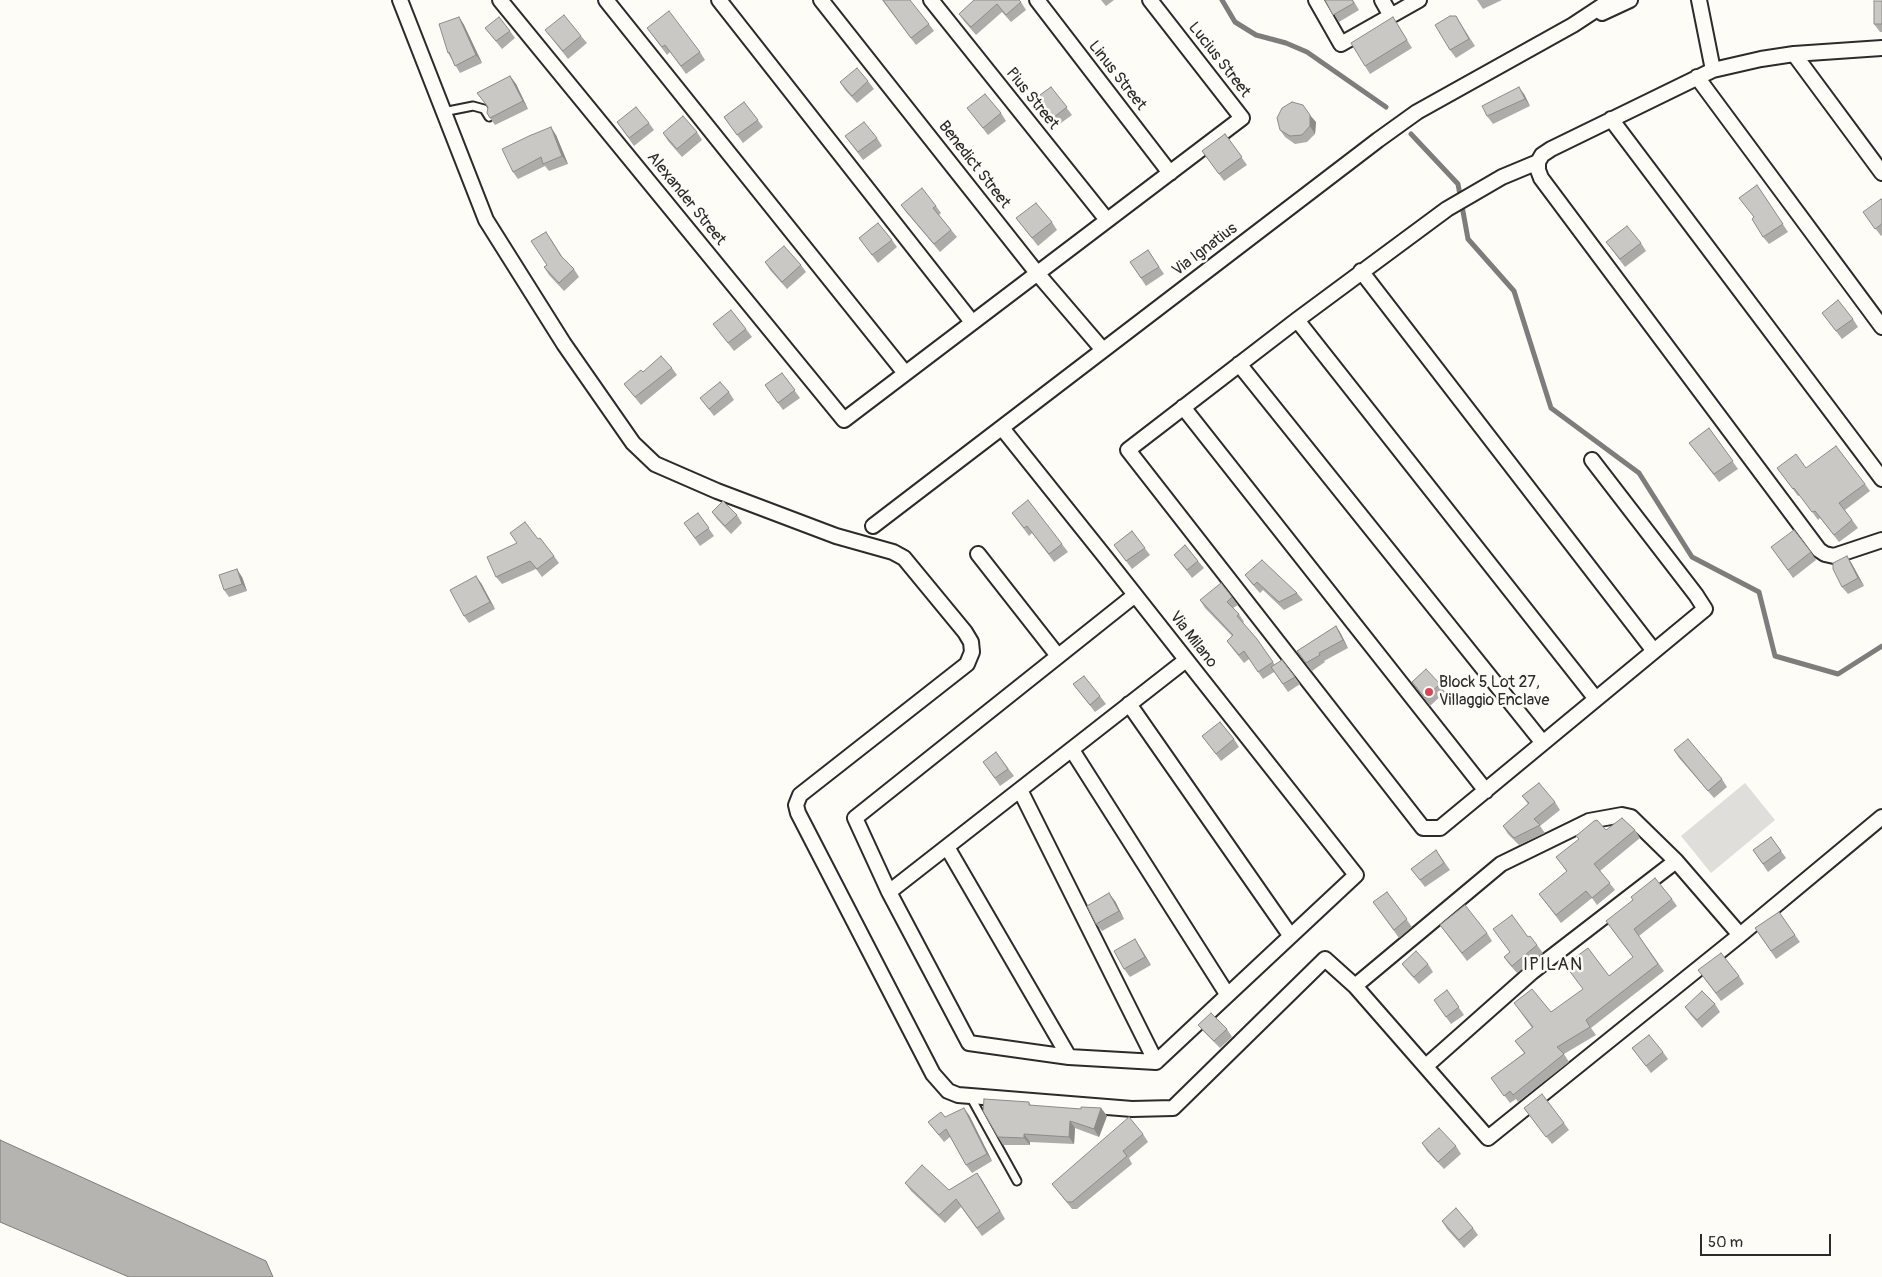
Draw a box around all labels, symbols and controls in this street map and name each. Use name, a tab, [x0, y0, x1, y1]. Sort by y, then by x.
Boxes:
street label: Lucius Street	[1184, 19, 1254, 101]
street label: Linus Street	[1084, 37, 1150, 115]
street label: Pius Street	[1001, 64, 1063, 134]
street label: Benedict Street	[934, 117, 1014, 213]
street label: Alexander Street	[642, 148, 730, 250]
street label: Via Ignatius	[1169, 219, 1241, 281]
street label: Via Milano	[1165, 608, 1221, 672]
place label: Block 5 Lot 27, Villaggio Enclave	[1439, 673, 1549, 711]
marker: Block 5 Lot 27, Villaggio Enclave	[1423, 686, 1435, 698]
district label: IPILAN	[1522, 954, 1584, 976]
scale bar	[1702, 1224, 1833, 1256]
text: 50 m	[1708, 1233, 1743, 1252]

